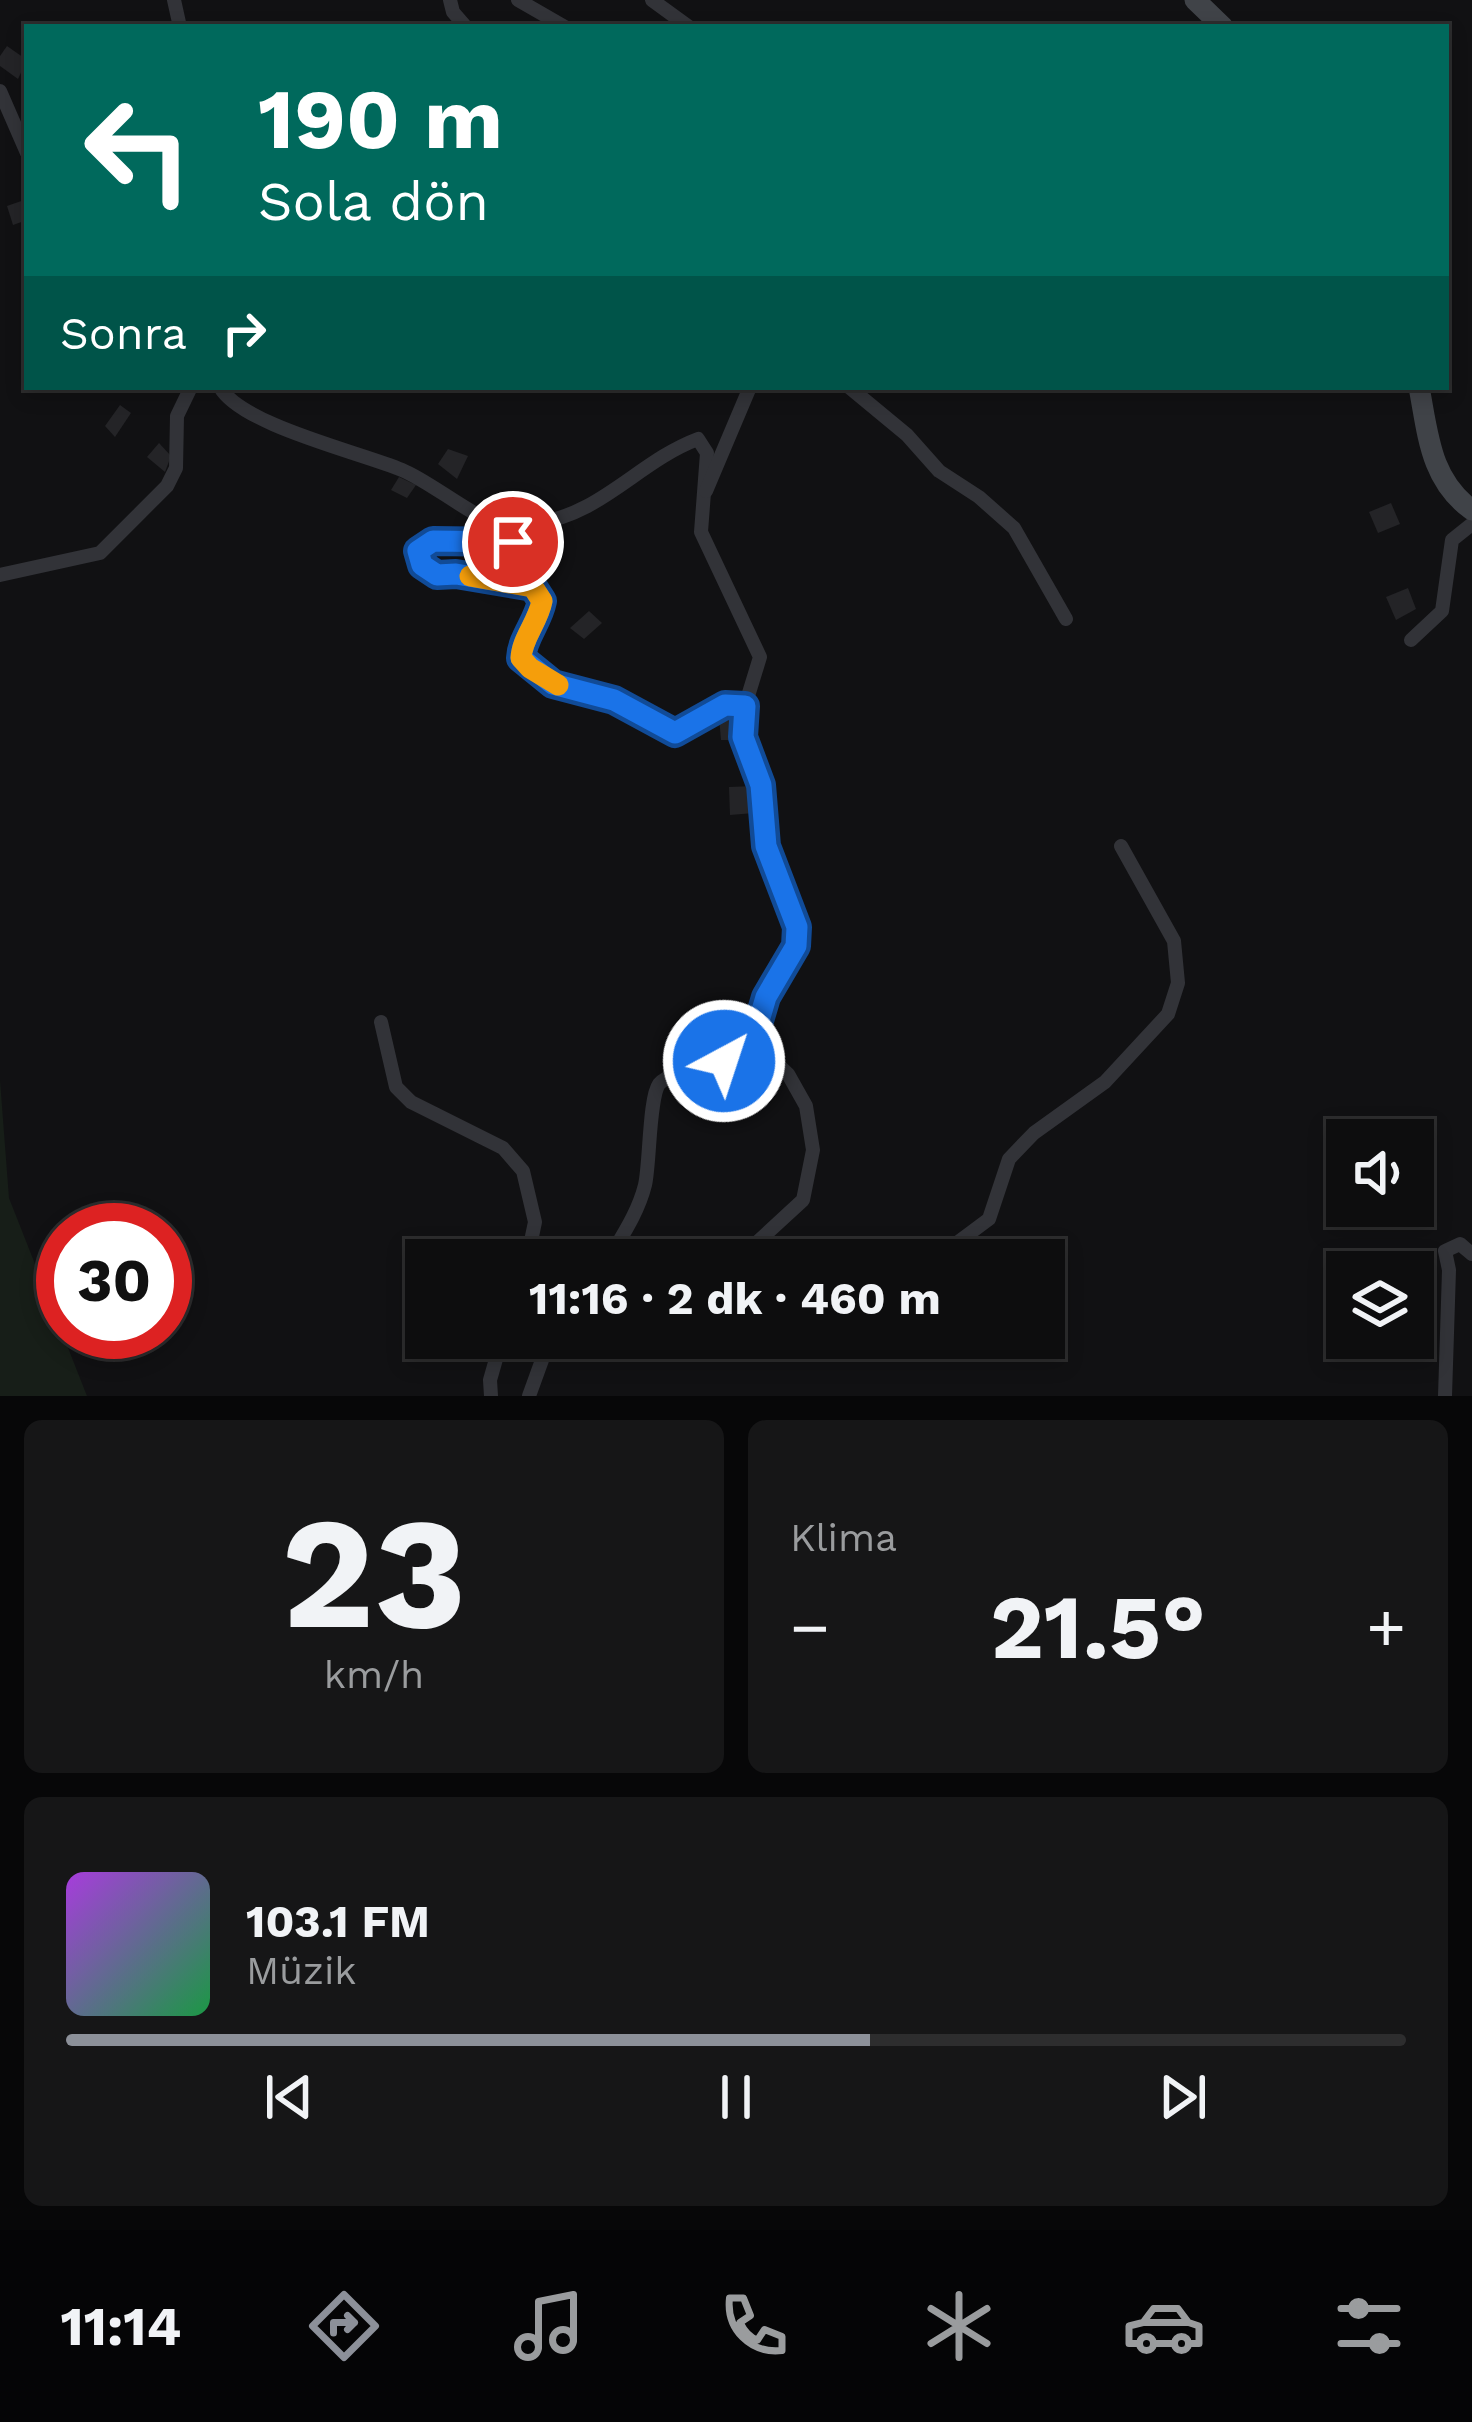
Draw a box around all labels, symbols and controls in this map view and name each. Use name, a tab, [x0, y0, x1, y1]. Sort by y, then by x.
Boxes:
text: 190 m	[258, 70, 503, 168]
icon: left	[60, 72, 216, 228]
text: Sola dön	[258, 170, 489, 233]
icon: right	[211, 300, 277, 366]
text: Sonra	[60, 307, 187, 360]
pin	[462, 491, 564, 593]
icon: arrive	[480, 509, 546, 575]
position arrow	[661, 998, 787, 1124]
map controls	[1326, 1119, 1434, 1359]
button: sound	[1326, 1119, 1434, 1227]
speed limit sign: 30	[36, 1203, 192, 1359]
button: layers	[1326, 1251, 1434, 1359]
text: 11:16 · 2 dk · 460 m	[529, 1272, 941, 1325]
text: 23	[281, 1482, 467, 1665]
text: Klima	[790, 1515, 897, 1560]
text: 21.5°	[990, 1574, 1206, 1680]
text: −	[790, 1589, 830, 1666]
text: +	[1366, 1589, 1406, 1666]
text: km/h	[324, 1652, 424, 1697]
text: 103.1 FM	[246, 1895, 430, 1948]
text: Müzik	[246, 1948, 356, 1993]
icon: previous	[256, 2064, 322, 2130]
icon: pause	[703, 2064, 769, 2130]
icon: next	[1150, 2064, 1216, 2130]
icon: directions	[302, 2284, 386, 2368]
icon: music	[507, 2284, 591, 2368]
icon: phone	[712, 2284, 796, 2368]
icon: climate	[917, 2284, 1001, 2368]
icon: car	[1122, 2284, 1206, 2368]
icon: filters	[1327, 2284, 1411, 2368]
text: 11:14	[60, 2295, 182, 2358]

